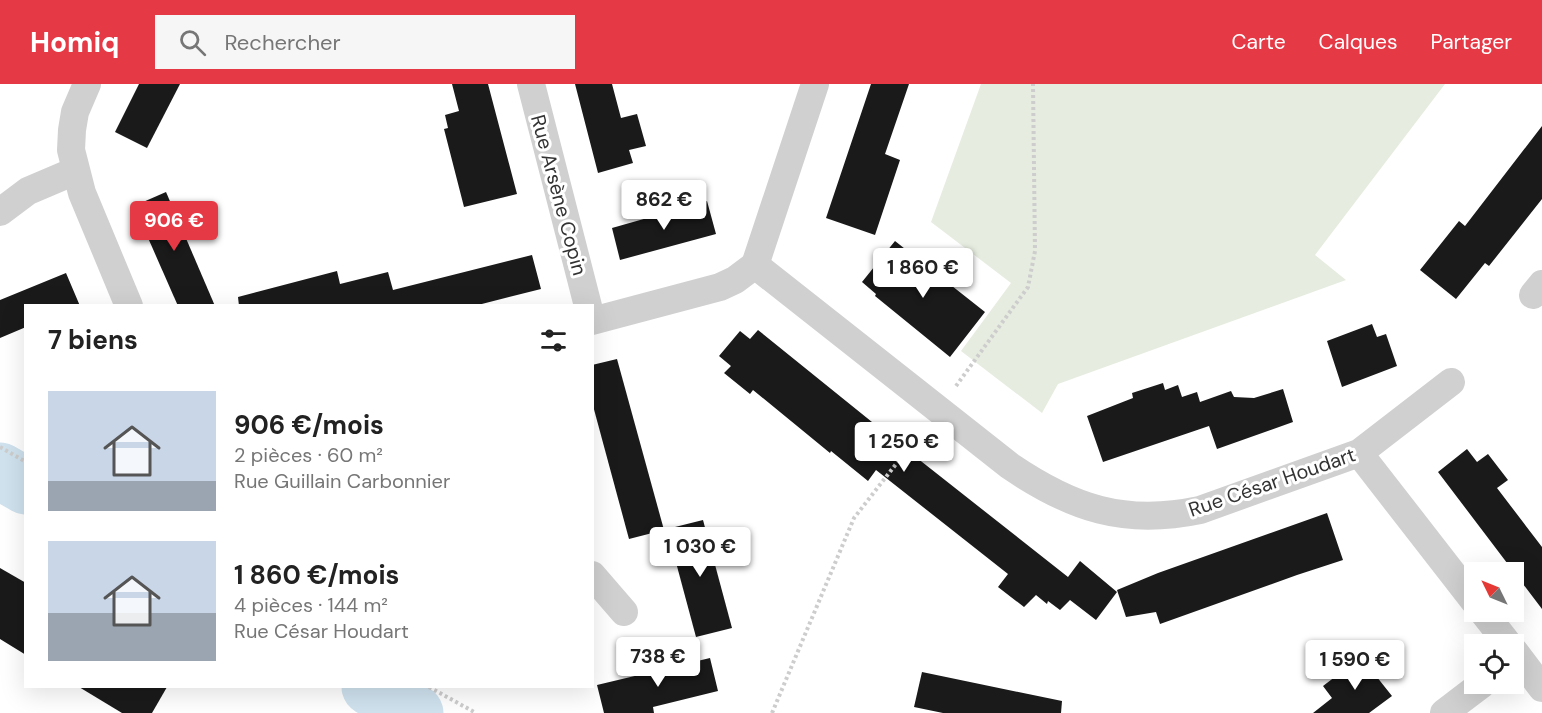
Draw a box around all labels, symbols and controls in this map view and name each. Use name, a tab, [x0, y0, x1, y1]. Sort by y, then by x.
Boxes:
search box	[155, 15, 575, 69]
text: Homiq	[30, 24, 119, 61]
icon: search	[176, 26, 209, 59]
text: Rechercher	[224, 28, 341, 57]
text: Carte	[1231, 28, 1286, 56]
text: Calques	[1319, 28, 1397, 56]
text: Partager	[1430, 28, 1512, 56]
street label: Rue Arsène Copin	[525, 112, 593, 278]
pin: 862 €	[622, 180, 706, 231]
text: 862 €	[635, 186, 693, 212]
pin: 906 €	[132, 201, 216, 252]
text: 906 €	[144, 207, 204, 233]
pin: 1 860 €	[868, 248, 978, 299]
text: 1 860 €	[887, 254, 959, 280]
text: 7 biens	[48, 323, 138, 357]
icon: filters	[537, 324, 570, 357]
text: 906 €/mois	[234, 408, 384, 442]
icon: home	[96, 415, 168, 487]
pin: 1 250 €	[849, 422, 959, 473]
text: 1 250 €	[869, 428, 939, 454]
street label: Rue César Houdart	[1185, 441, 1359, 523]
text: 2 pièces · 60 m²	[234, 442, 383, 468]
text: Rue Guillain Carbonnier	[234, 468, 450, 494]
pin: 1 030 €	[645, 527, 755, 578]
text: 1 030 €	[664, 533, 736, 559]
text: 1 860 €/mois	[234, 558, 399, 592]
north arrow	[1464, 562, 1524, 622]
map controls	[1464, 562, 1524, 694]
icon: home	[96, 565, 168, 637]
text: 4 pièces · 144 m²	[234, 592, 388, 618]
text: Rue César Houdart	[234, 618, 409, 644]
button: locate	[1464, 634, 1524, 694]
pin: 738 €	[616, 637, 700, 688]
pin: 1 590 €	[1300, 640, 1410, 691]
text: 738 €	[630, 643, 686, 669]
text: 1 590 €	[1319, 646, 1391, 672]

